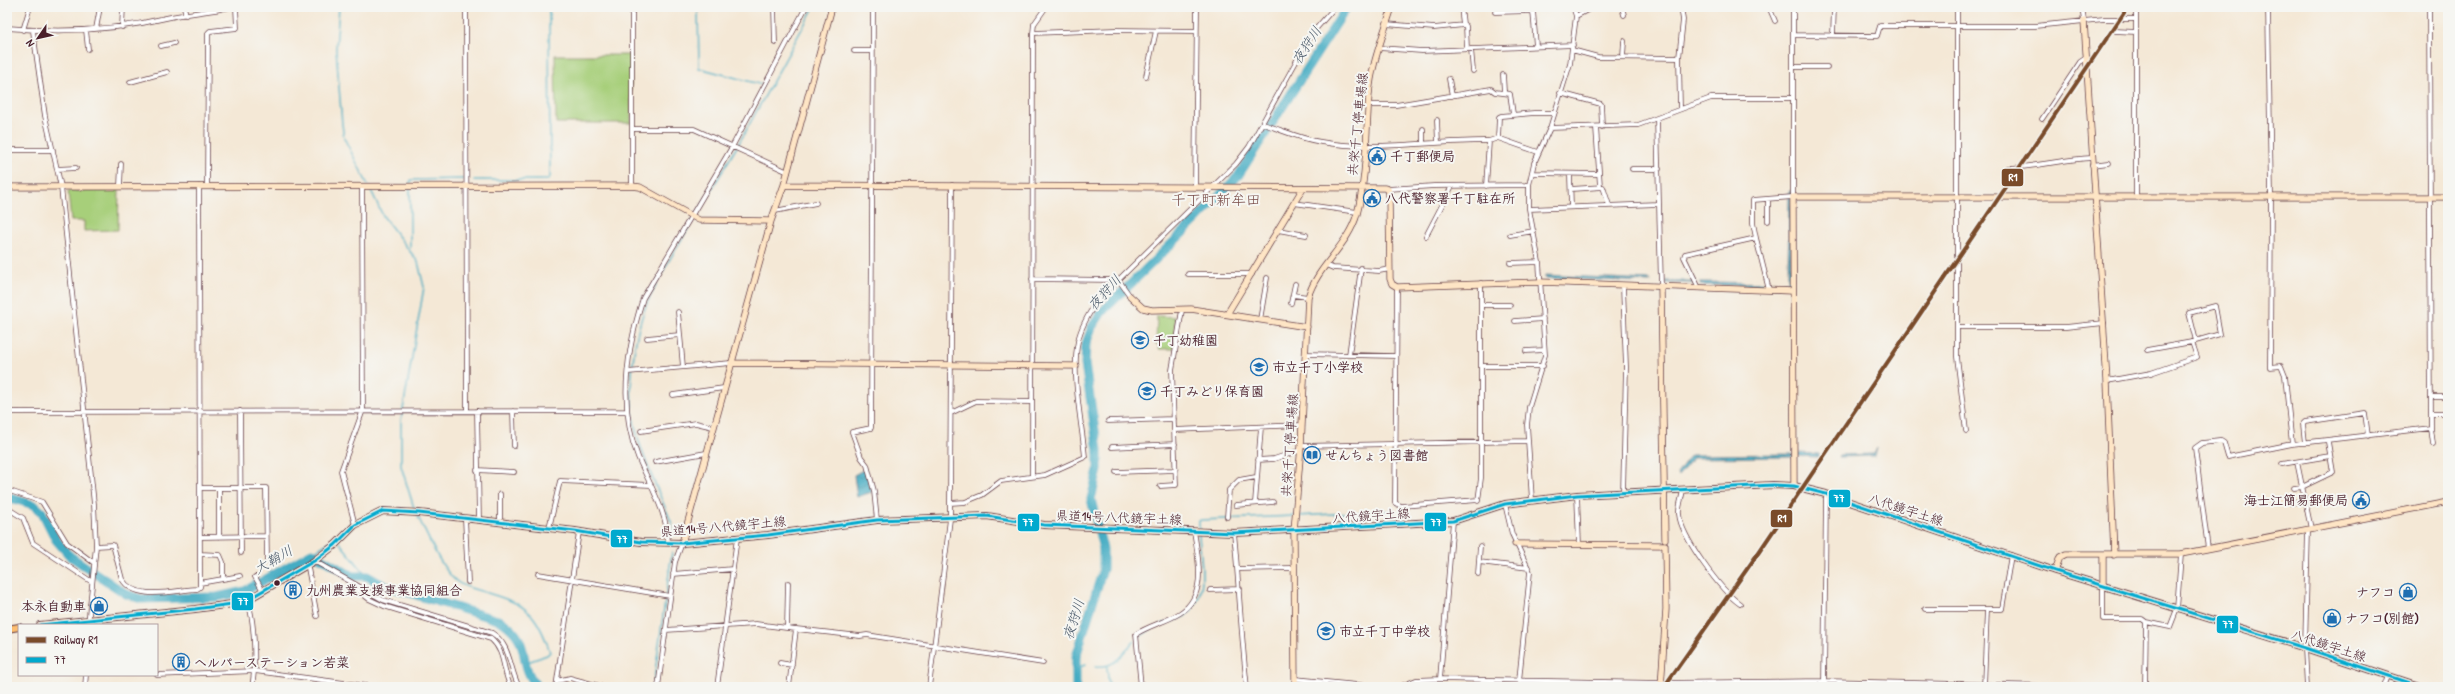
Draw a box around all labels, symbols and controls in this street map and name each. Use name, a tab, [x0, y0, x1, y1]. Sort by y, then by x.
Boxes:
north arrow	[18, 18, 58, 58]
water label: 夜狩川	[1287, 22, 1325, 68]
text: N	[22, 37, 37, 50]
street label: 共栄千丁停車場線	[1343, 70, 1371, 177]
public building icon: 千丁郵便局	[1367, 146, 1387, 166]
place label: 千丁郵便局	[1390, 147, 1455, 165]
line badge: R1	[2001, 168, 2024, 187]
text: R1	[2009, 170, 2018, 184]
public building icon: 八代警察署千丁駐在所	[1362, 188, 1382, 208]
district label: 千丁町新牟田	[1171, 189, 1261, 210]
place label: 八代警察署千丁駐在所	[1385, 189, 1515, 207]
water label: 夜狩川	[1083, 270, 1125, 314]
school or university icon: 千丁幼稚園	[1130, 330, 1150, 350]
place label: 千丁幼稚園	[1153, 331, 1218, 349]
school or university icon: 市立千丁小学校	[1249, 357, 1269, 377]
place label: 市立千丁小学校	[1272, 358, 1363, 376]
school or university icon: 千丁みどり保育園	[1137, 381, 1157, 401]
place label: 千丁みどり保育園	[1160, 382, 1264, 400]
street label: 共栄千丁停車場線	[1276, 392, 1302, 498]
library icon: せんちょう図書館	[1302, 445, 1322, 465]
place label: せんちょう図書館	[1325, 446, 1428, 464]
street label: 八代鏡宇土線	[1866, 488, 1947, 530]
line badge: 77	[1828, 489, 1851, 508]
public building icon: 海士江簡易郵便局	[2351, 490, 2371, 510]
text: 77	[1833, 491, 1845, 505]
place label: 海士江簡易郵便局	[2244, 491, 2348, 509]
street label: 八代鏡宇土線	[1331, 503, 1412, 527]
street label: 県道14号八代鏡宇土線	[1055, 506, 1184, 528]
line badge: R1	[1770, 509, 1793, 528]
street label: 県道14号八代鏡宇土線	[659, 511, 788, 540]
text: R1	[1778, 511, 1787, 525]
line badge: 77	[1424, 512, 1447, 532]
line badge: 77	[1017, 513, 1040, 532]
text: 77	[1022, 515, 1034, 529]
text: 77	[1430, 515, 1442, 529]
line badge: 77	[610, 529, 633, 548]
text: 77	[616, 532, 628, 546]
water label: 大鞘川	[250, 540, 296, 578]
unlabelled marker	[272, 578, 282, 588]
building icon: 九州農業支援事業協同組合	[283, 580, 303, 600]
place label: 九州農業支援事業協同組合	[306, 581, 462, 599]
shop icon: ナフコ	[2398, 582, 2418, 602]
place label: ナフコ	[2356, 583, 2395, 601]
line badge: 77	[231, 592, 254, 611]
text: 77	[237, 594, 249, 608]
shop icon: 本永自動車	[89, 596, 109, 616]
water label: 夜狩川	[1058, 596, 1088, 642]
place label: 本永自動車	[21, 597, 86, 615]
shop icon: ナフコ(別館)	[2322, 608, 2342, 628]
place label: ナフコ(別館)	[2345, 609, 2419, 627]
line badge: 77	[2216, 615, 2239, 634]
text: 77	[2222, 617, 2234, 631]
school or university icon: 市立千丁中学校	[1316, 621, 1336, 641]
place label: 市立千丁中学校	[1339, 622, 1430, 640]
legend	[18, 624, 158, 676]
street label: 八代鏡宇土線	[2289, 624, 2370, 666]
text: Railway R1	[54, 631, 98, 648]
text: 77	[54, 651, 66, 668]
building icon: ヘルパーステーション若菜	[171, 652, 191, 672]
place label: ヘルパーステーション若菜	[194, 653, 349, 671]

